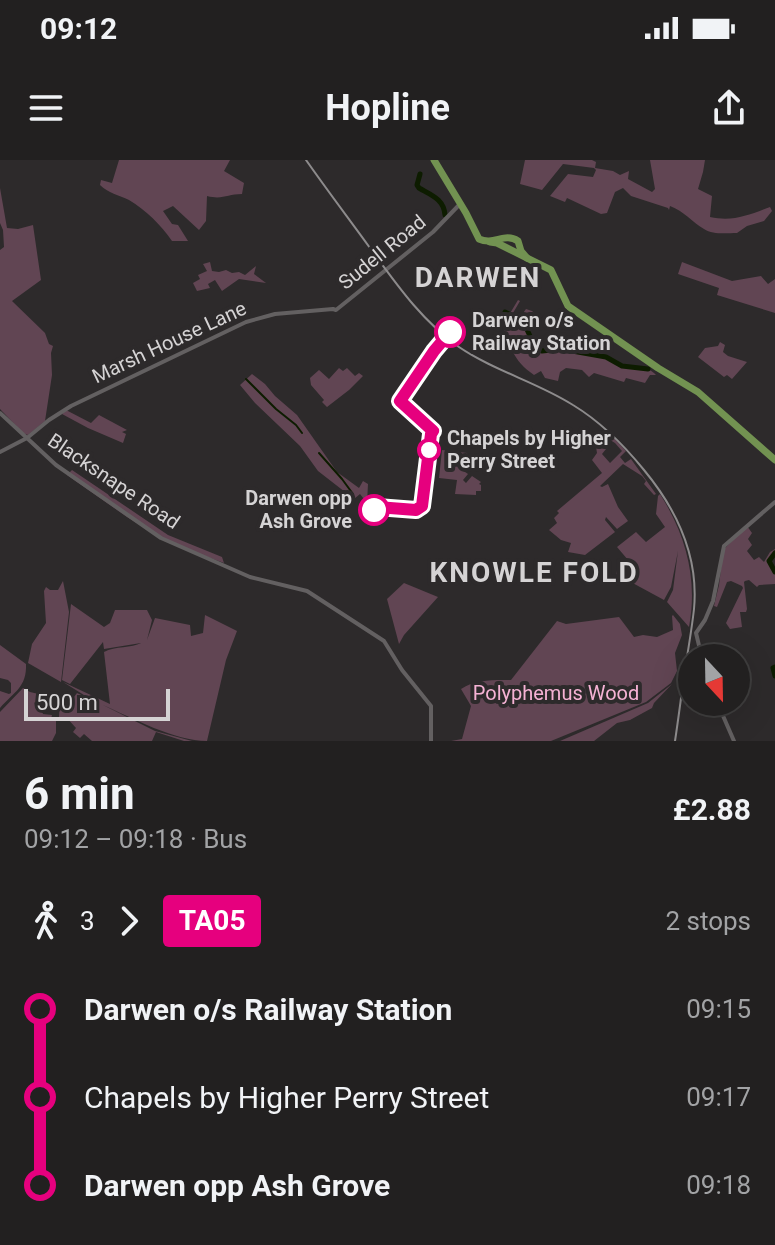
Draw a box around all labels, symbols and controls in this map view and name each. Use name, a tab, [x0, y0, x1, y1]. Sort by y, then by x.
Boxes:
text: 09:12	[40, 11, 117, 46]
icon: menu	[24, 86, 68, 130]
icon: share	[707, 86, 751, 130]
text: Hopline	[325, 87, 450, 129]
street label: Sudell Road	[334, 210, 430, 294]
district label: DARWEN	[415, 261, 541, 294]
street label: Marsh House Lane	[88, 296, 250, 388]
place label: Darwen o/s Railway Station	[472, 308, 611, 355]
marker: Darwen o/s Railway Station	[435, 317, 465, 347]
place label: Chapels by Higher Perry Street	[447, 426, 612, 473]
street label: Blacksnape Road	[44, 428, 184, 534]
marker: Chapels by Higher Perry Street	[418, 439, 440, 461]
place label: Darwen opp Ash Grove	[245, 486, 352, 533]
marker: Darwen opp Ash Grove	[359, 495, 389, 525]
district label: KNOWLE FOLD	[429, 556, 639, 589]
north arrow	[678, 644, 750, 716]
map controls	[678, 644, 750, 716]
park label: Polyphemus Wood	[473, 681, 639, 705]
scale bar	[24, 685, 170, 721]
text: 500 m	[36, 690, 98, 715]
text: 6 min	[24, 768, 135, 820]
text: £2.88	[673, 792, 751, 827]
text: 09:12 – 09:18 · Bus	[24, 824, 247, 854]
icon: walk	[24, 899, 68, 943]
icon: forward	[107, 899, 151, 943]
text: TA05	[179, 904, 245, 937]
text: 3	[80, 906, 95, 936]
text: 2 stops	[665, 906, 751, 936]
text: Darwen o/s Railway Station	[84, 992, 452, 1027]
text: 09:15	[686, 994, 751, 1024]
text: Chapels by Higher Perry Street	[84, 1080, 489, 1115]
text: 09:17	[686, 1082, 751, 1112]
text: Darwen opp Ash Grove	[84, 1168, 390, 1203]
text: 09:18	[686, 1170, 751, 1200]

